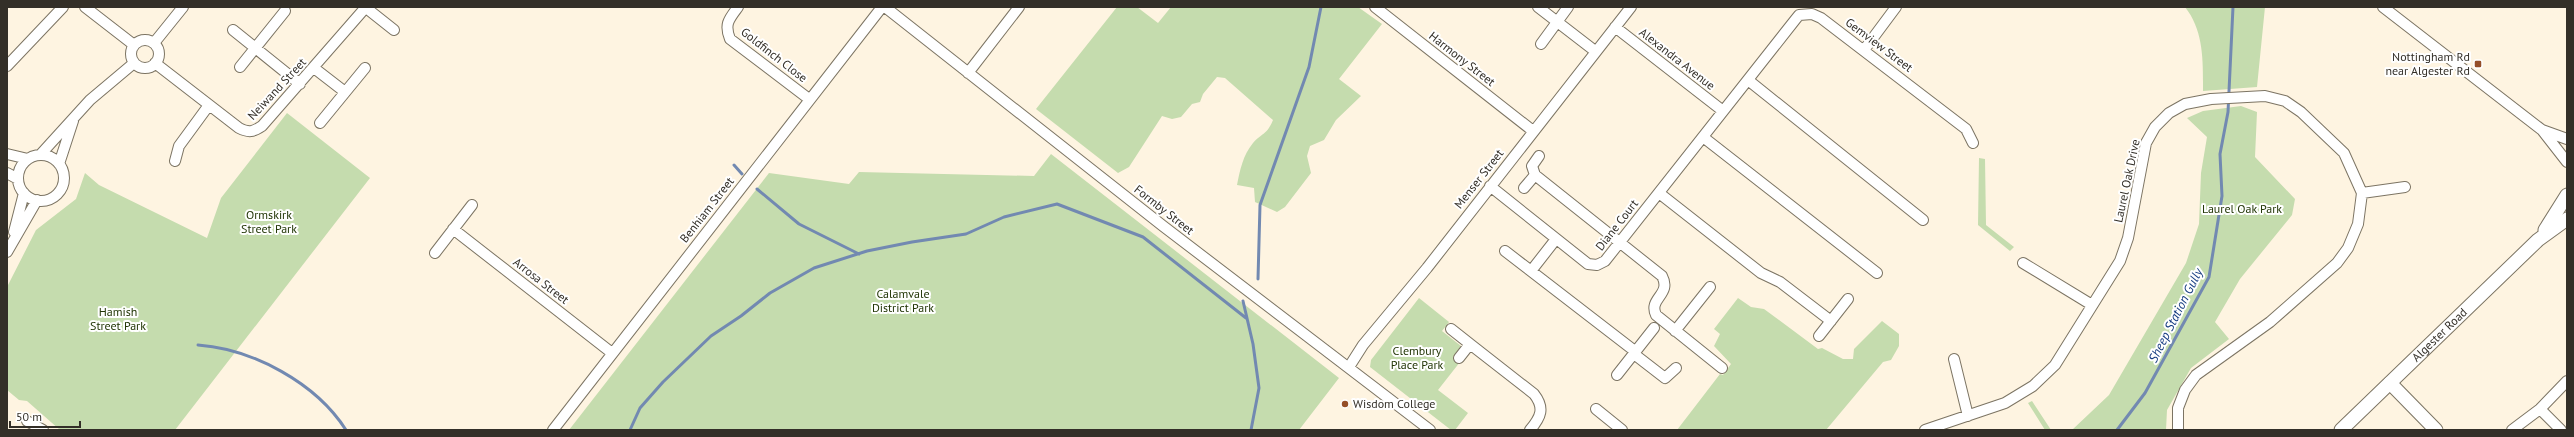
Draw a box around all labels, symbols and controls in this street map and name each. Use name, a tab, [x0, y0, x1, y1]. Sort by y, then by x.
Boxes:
street label: Gemview Street	[1843, 14, 1916, 75]
street label: Goldfinch Close	[738, 24, 810, 85]
street label: Alexandra Avenue	[1637, 24, 1718, 93]
street label: Harmony Street	[1426, 28, 1498, 89]
place label: Nottingham Rd near Algester Rd	[2385, 49, 2470, 78]
street label: Neiwand Street	[244, 55, 309, 123]
marker: Nottingham Rd near Algester Rd	[2473, 59, 2483, 69]
street label: Laurel Oak Drive	[2110, 138, 2143, 224]
street label: Menser Street	[1451, 146, 1506, 211]
street label: Benhiam Street	[676, 174, 737, 245]
street label: Formby Street	[1131, 182, 1197, 238]
street label: Diane Court	[1592, 196, 1641, 253]
park label: Laurel Oak Park	[2202, 201, 2282, 216]
park label: Ormskirk Street Park	[241, 207, 297, 236]
street label: Arrosa Street	[511, 254, 572, 307]
water label: Sheep Station Gully	[2144, 264, 2207, 365]
park label: Calamvale District Park	[872, 286, 934, 315]
park label: Hamish Street Park	[90, 304, 146, 333]
street label: Algester Road	[2409, 305, 2470, 365]
park label: Clembury Place Park	[1391, 343, 1444, 372]
place label: Wisdom College	[1353, 396, 1435, 411]
marker: Wisdom College	[1340, 399, 1350, 409]
scale bar	[10, 403, 80, 429]
text: 50 m	[16, 409, 42, 424]

